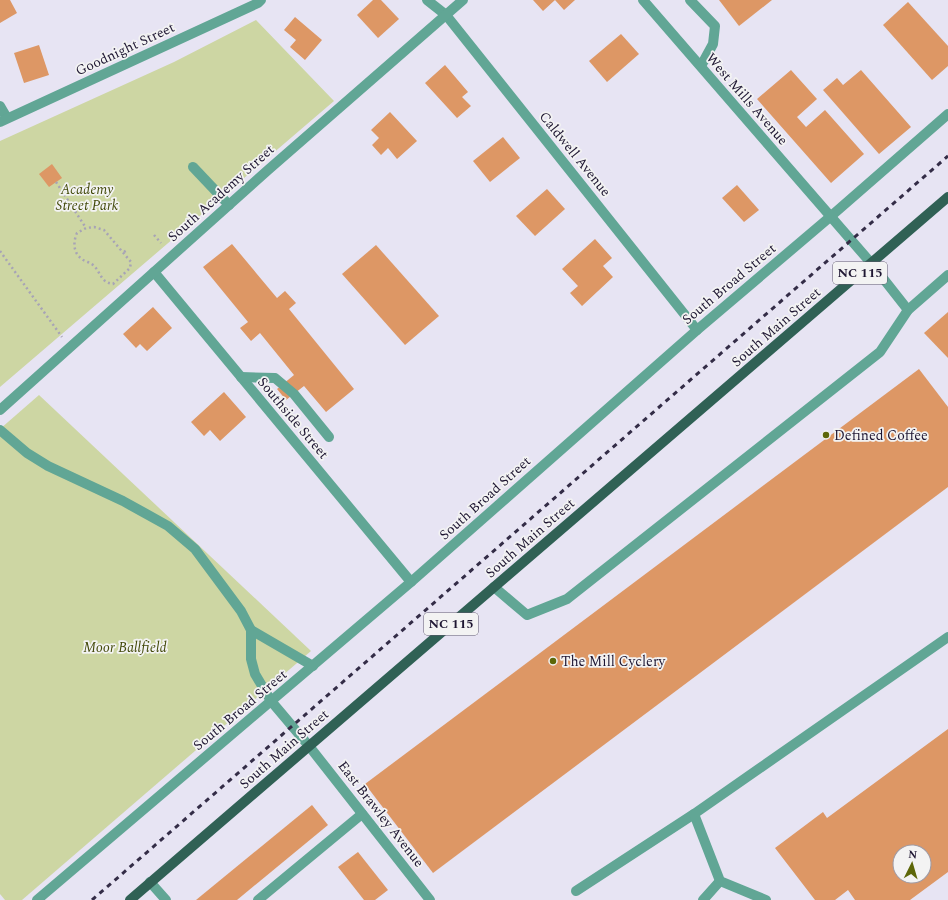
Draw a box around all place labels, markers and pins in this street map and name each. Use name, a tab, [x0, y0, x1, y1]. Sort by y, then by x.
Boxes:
place label: Defined Coffee	[834, 425, 928, 446]
marker: Defined Coffee	[821, 430, 831, 440]
place label: The Mill Cyclery	[561, 651, 666, 672]
marker: The Mill Cyclery	[548, 656, 558, 666]

